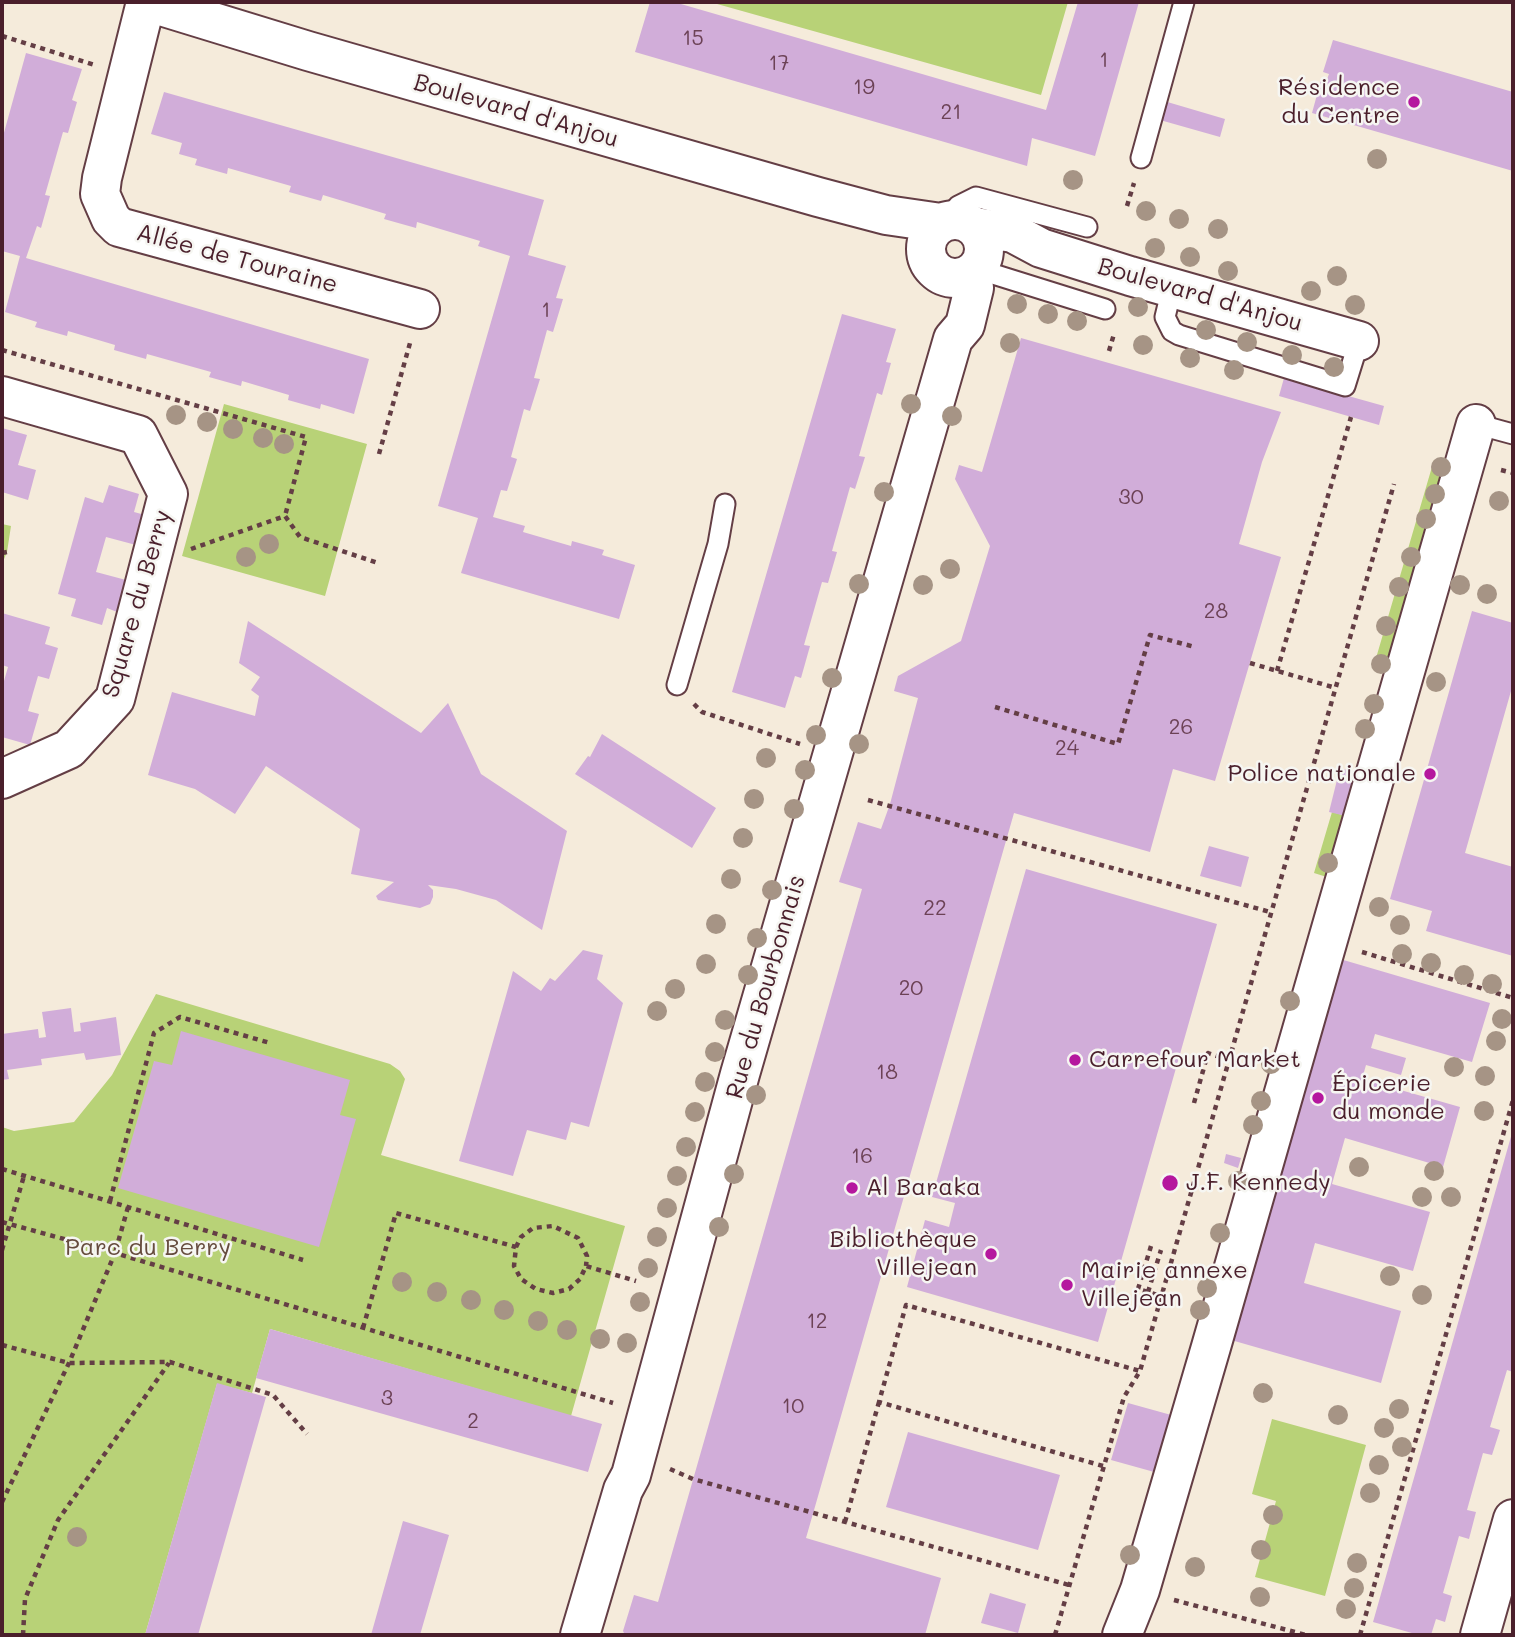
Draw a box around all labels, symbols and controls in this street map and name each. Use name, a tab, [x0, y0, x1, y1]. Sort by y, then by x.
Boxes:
house number: 15	[682, 26, 704, 52]
house number: 1	[1099, 48, 1109, 74]
house number: 17	[768, 51, 790, 77]
street label: Boulevard d'Anjou	[410, 68, 622, 154]
place label: Résidence du Centre	[1278, 74, 1400, 130]
house number: 19	[853, 75, 875, 101]
marker: Résidence du Centre	[1406, 94, 1422, 110]
house number: 21	[940, 100, 962, 126]
street label: Allée de Touraine	[133, 218, 341, 300]
street label: Boulevard d'Anjou	[1094, 252, 1306, 338]
house number: 1	[541, 298, 551, 324]
house number: 30	[1118, 485, 1144, 511]
street label: Square du Berry	[96, 507, 178, 701]
house number: 28	[1204, 599, 1228, 625]
house number: 26	[1169, 715, 1193, 741]
house number: 24	[1055, 736, 1079, 762]
place label: Police nationale	[1228, 760, 1416, 788]
marker: Police nationale	[1422, 766, 1438, 782]
street label: Rue du Bourbonnais	[720, 872, 812, 1102]
house number: 22	[923, 896, 947, 922]
house number: 20	[899, 976, 923, 1002]
place label: Carrefour Market	[1089, 1046, 1301, 1074]
marker: Carrefour Market	[1067, 1052, 1083, 1068]
house number: 18	[876, 1060, 898, 1086]
place label: Épicerie du monde	[1332, 1070, 1445, 1126]
marker: Épicerie du monde	[1310, 1090, 1326, 1106]
house number: 16	[851, 1144, 873, 1170]
place label: J.F. Kennedy	[1186, 1169, 1331, 1197]
marker: J.F. Kennedy	[1160, 1173, 1180, 1193]
place label: Al Baraka	[866, 1174, 981, 1202]
marker: Al Baraka	[844, 1180, 860, 1196]
place label: Bibliothèque Villejean	[830, 1226, 977, 1282]
park label: Parc du Berry	[65, 1234, 231, 1262]
marker: Bibliothèque Villejean	[983, 1246, 999, 1262]
place label: Mairie annexe Villejean	[1081, 1257, 1248, 1313]
marker: Mairie annexe Villejean	[1059, 1277, 1075, 1293]
house number: 12	[806, 1309, 828, 1335]
house number: 3	[381, 1386, 393, 1412]
house number: 10	[782, 1394, 804, 1420]
house number: 2	[467, 1409, 479, 1435]

